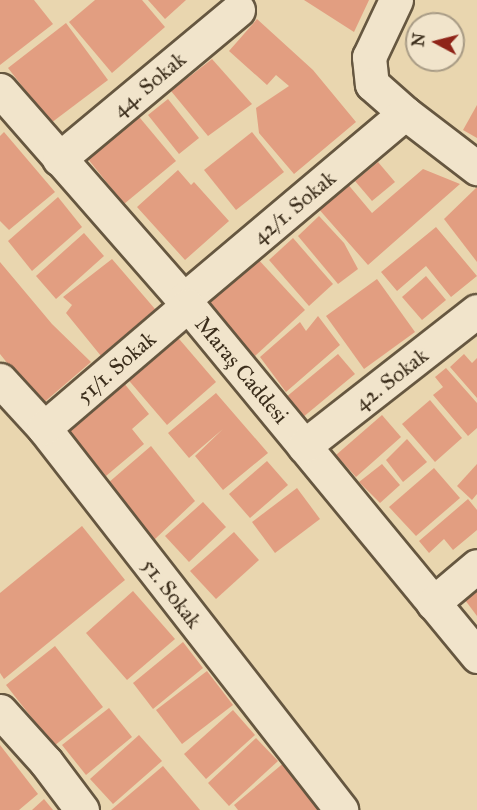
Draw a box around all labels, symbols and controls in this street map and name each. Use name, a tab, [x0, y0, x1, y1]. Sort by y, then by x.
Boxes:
north arrow	[405, 12, 465, 72]
text: N	[408, 32, 429, 48]
street label: 44. Sokak	[107, 46, 191, 122]
street label: 42/1. Sokak	[247, 165, 341, 249]
street label: Maraş Caddesi	[190, 311, 294, 429]
street label: 51/1. Sokak	[71, 325, 161, 409]
street label: 42. Sokak	[349, 342, 433, 416]
street label: 51. Sokak	[136, 553, 208, 633]

